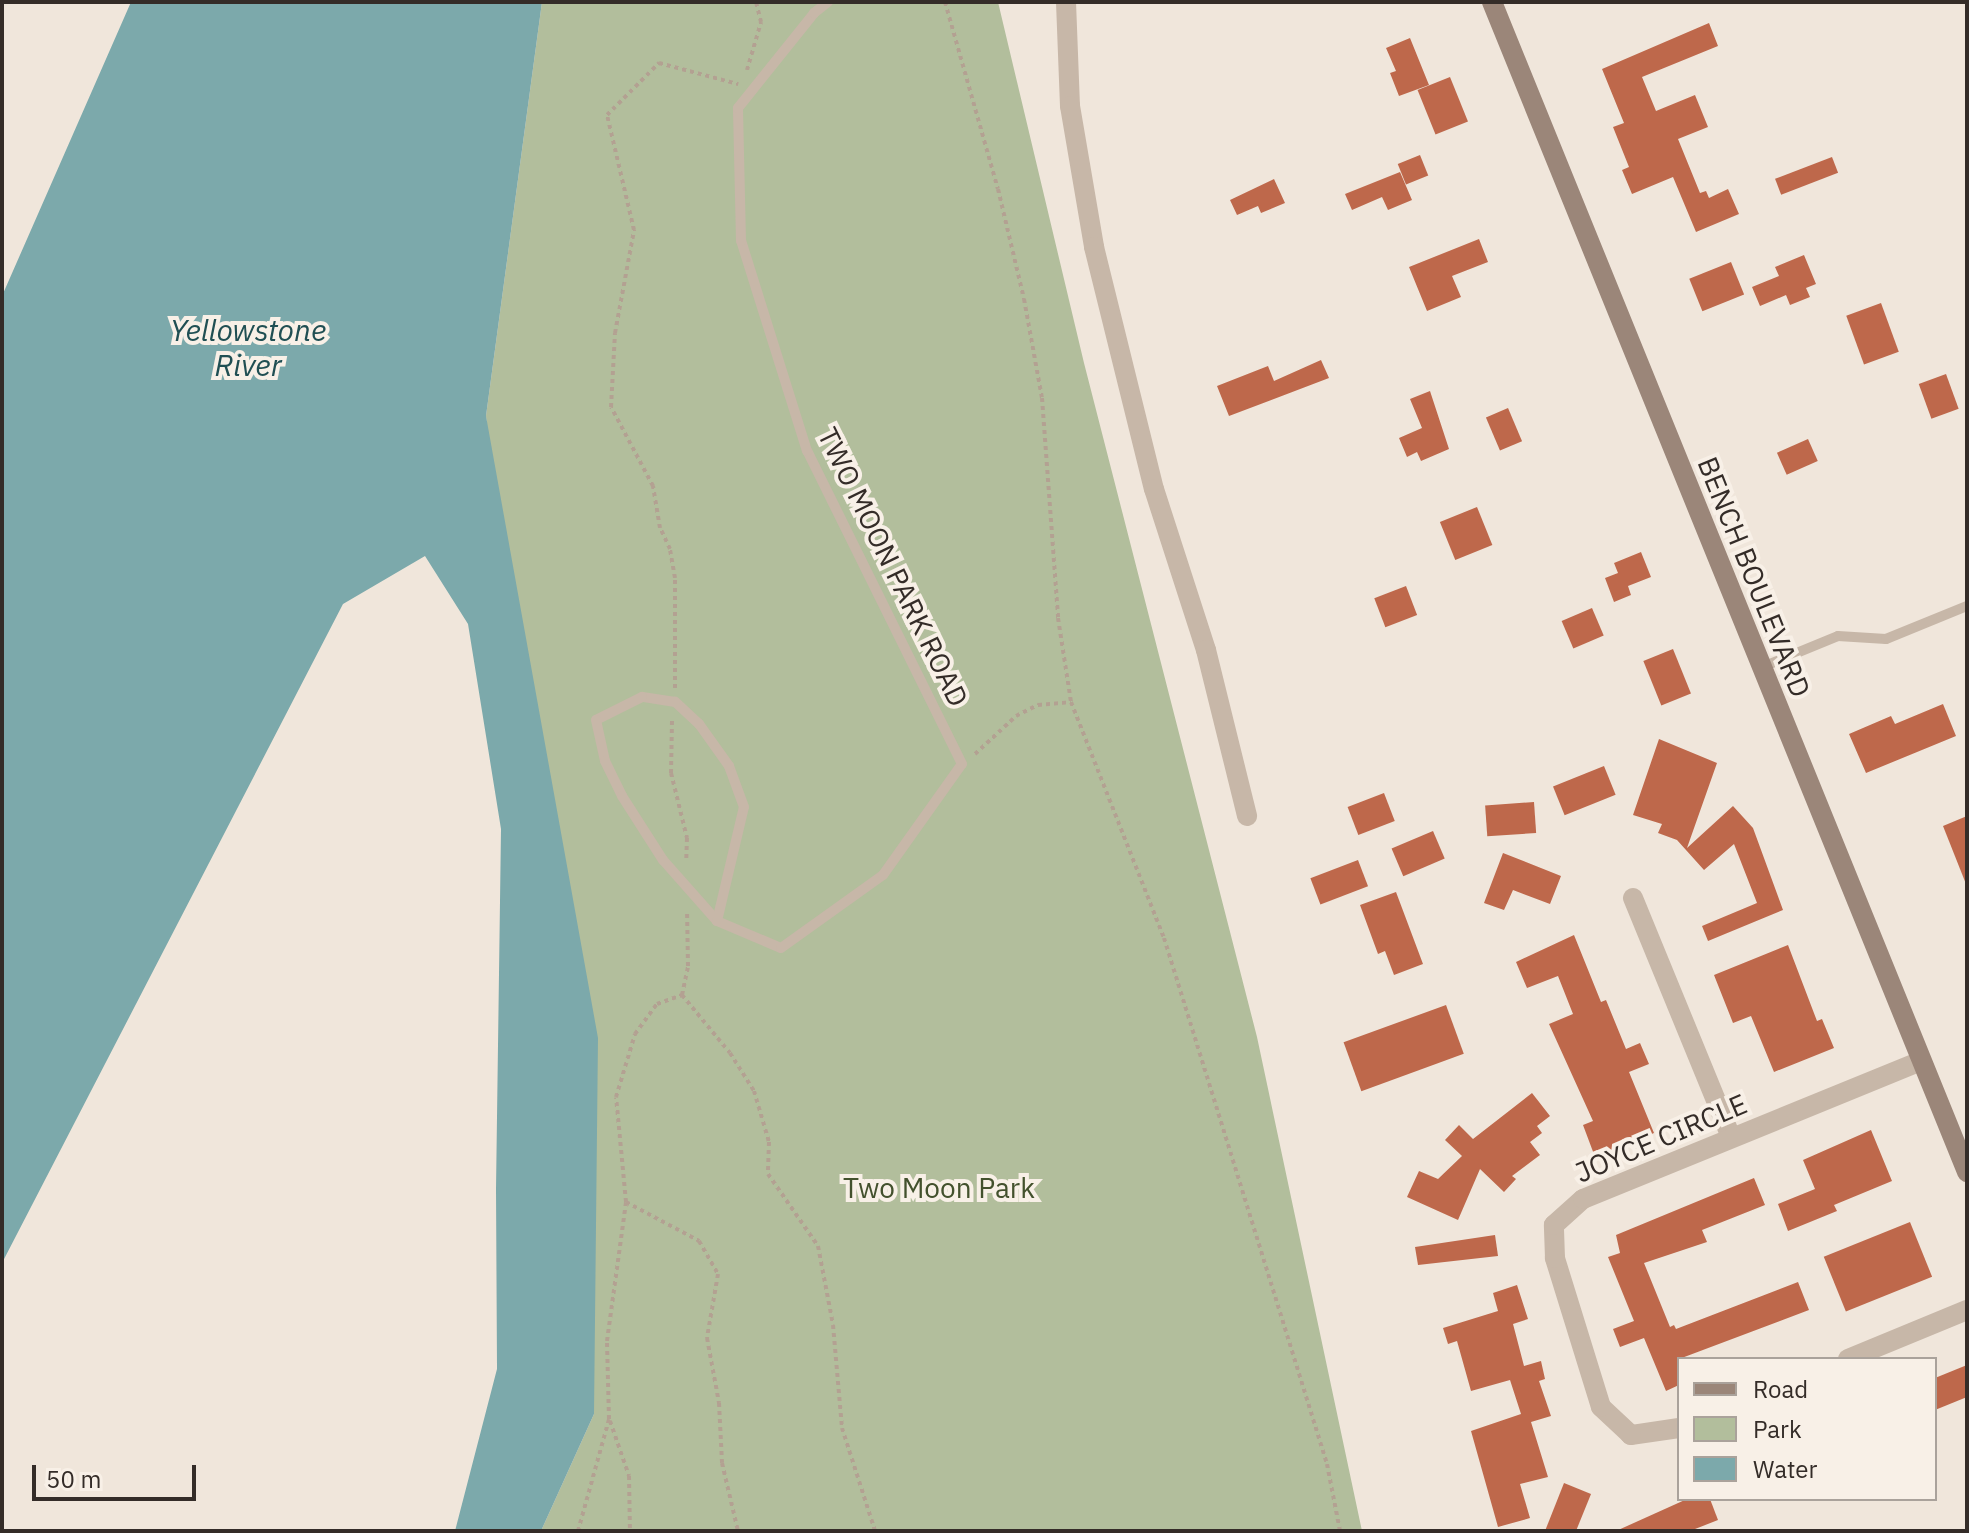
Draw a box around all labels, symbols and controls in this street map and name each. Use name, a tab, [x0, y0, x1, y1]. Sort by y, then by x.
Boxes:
water label: Yellowstone River	[170, 312, 326, 382]
street label: TWO MOON PARK ROAD	[811, 422, 975, 712]
street label: BENCH BOULEVARD	[1690, 452, 1818, 702]
street label: JOYCE CIRCLE	[1570, 1087, 1752, 1189]
park label: Two Moon Park	[843, 1171, 1035, 1205]
legend	[1677, 1357, 1937, 1501]
text: Road	[1753, 1373, 1808, 1405]
text: Park	[1753, 1413, 1802, 1445]
scale bar	[36, 1449, 200, 1499]
text: Water	[1753, 1453, 1817, 1485]
text: 50 m	[46, 1463, 101, 1495]

